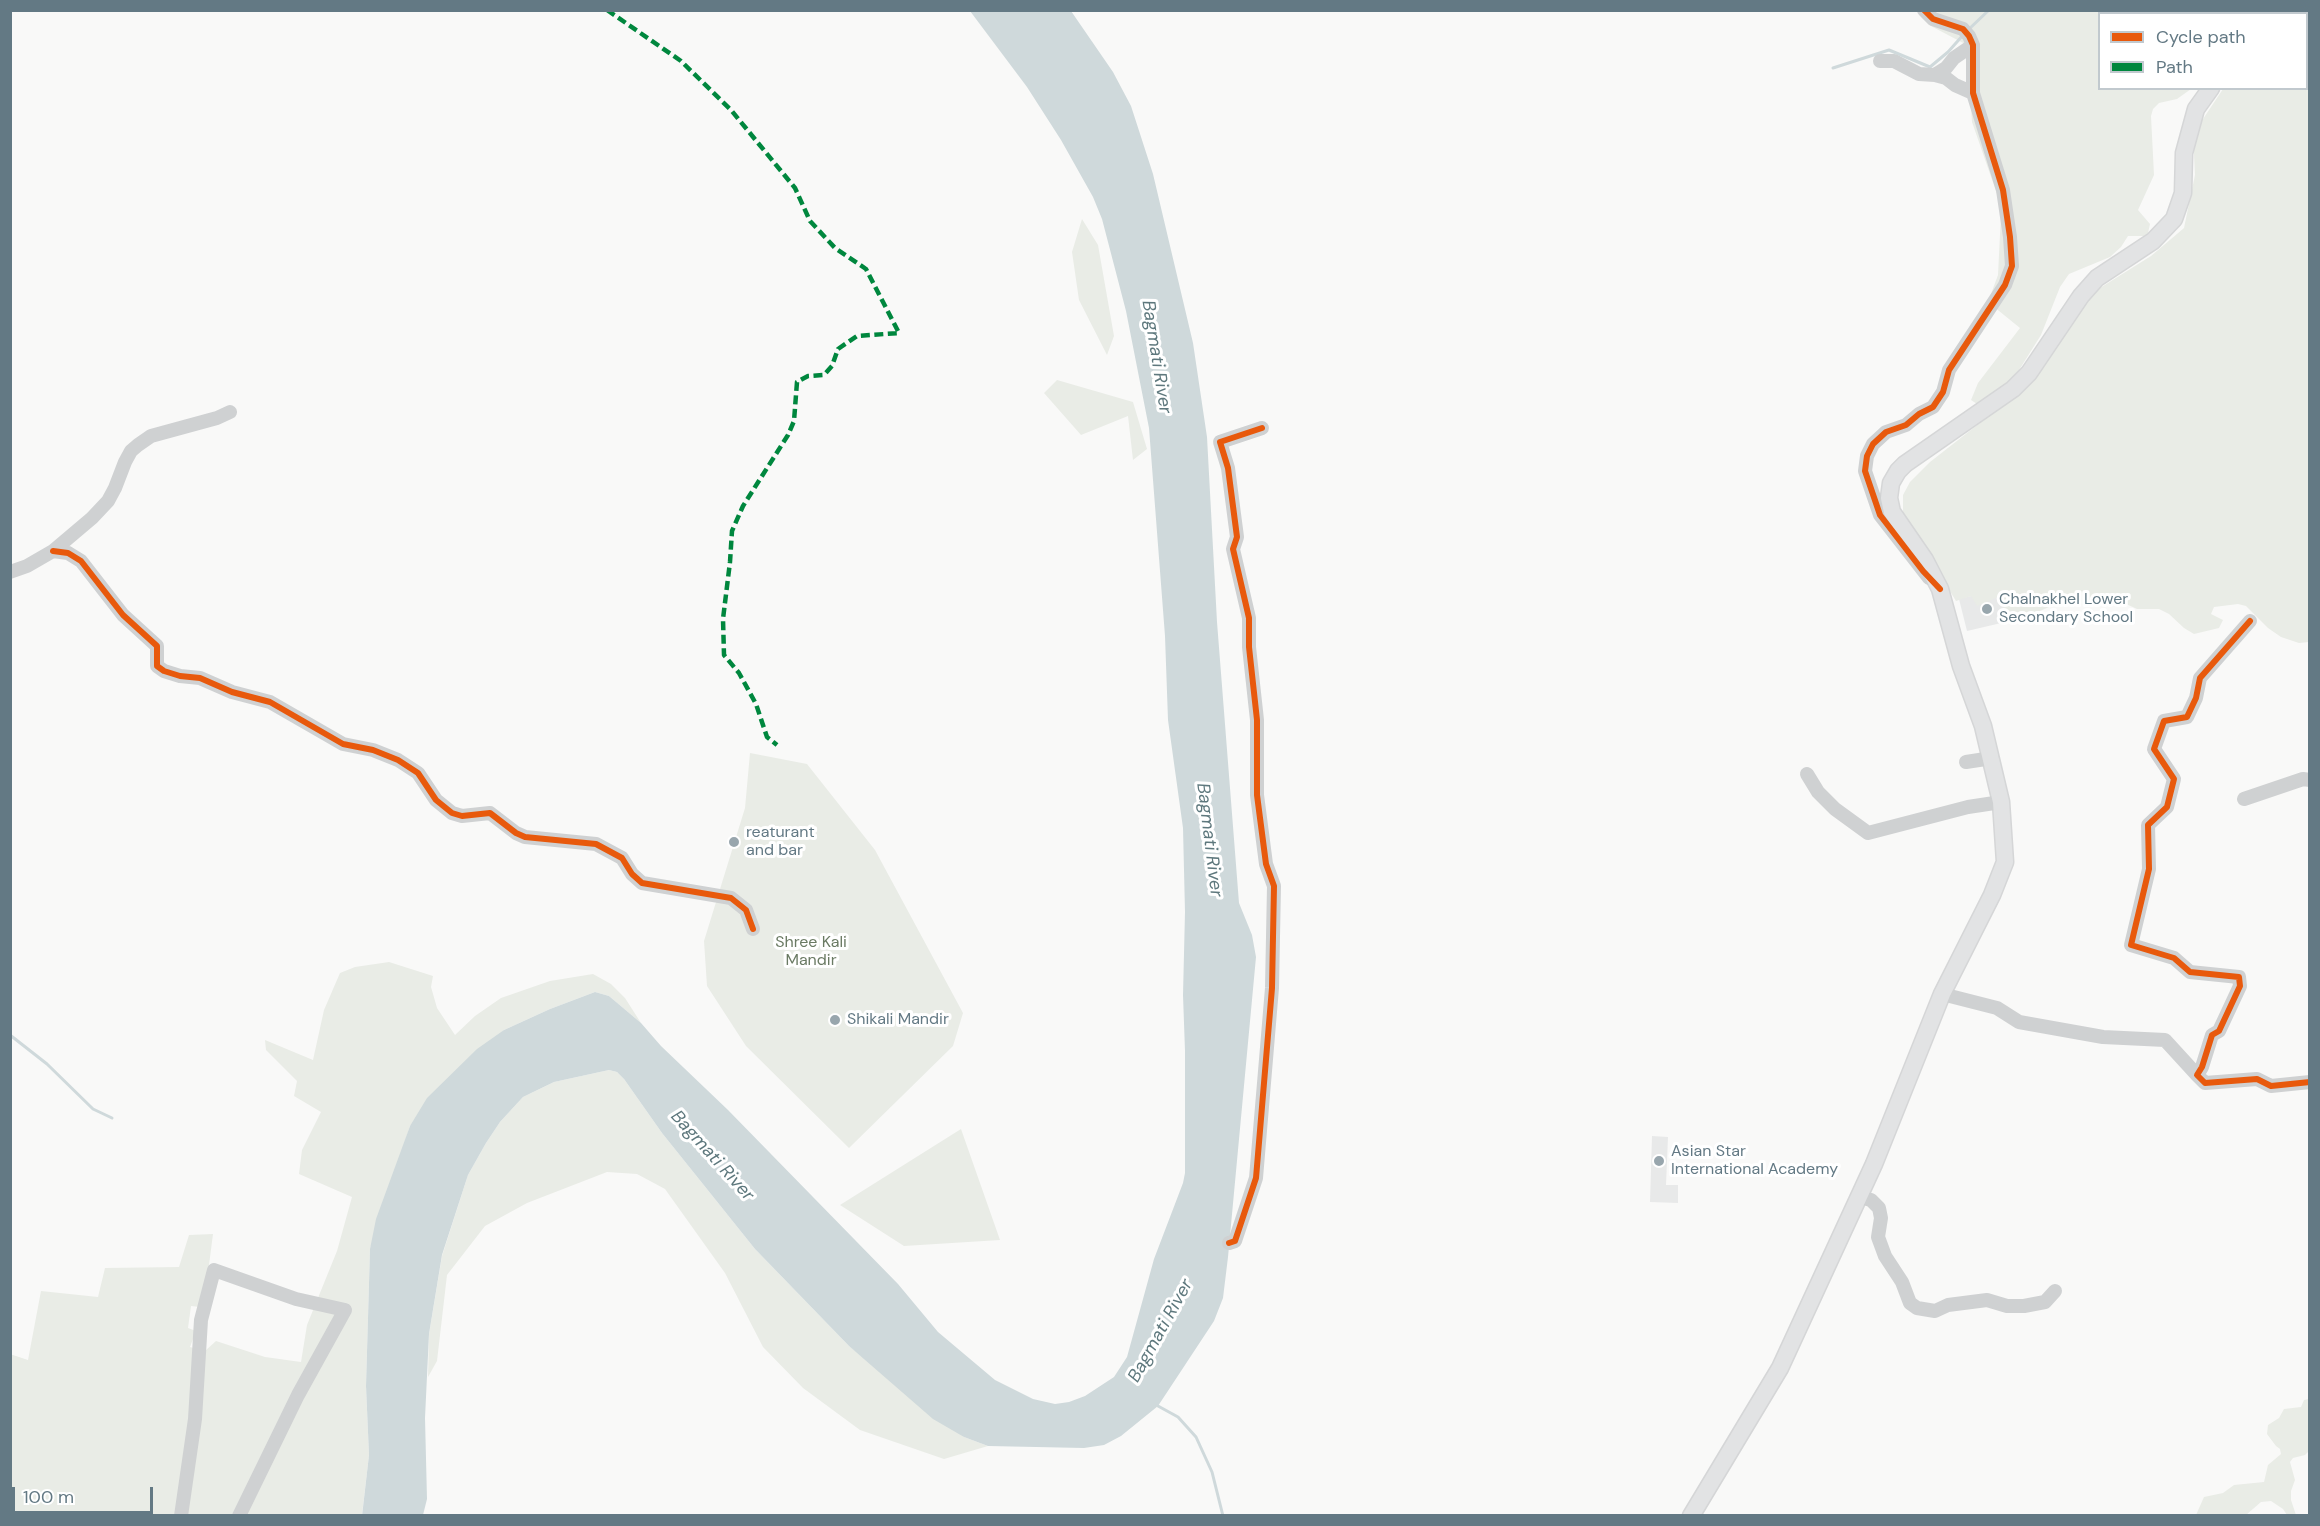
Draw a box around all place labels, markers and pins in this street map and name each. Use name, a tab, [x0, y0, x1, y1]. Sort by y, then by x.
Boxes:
place label: Chalnakhel Lower Secondary School	[1999, 590, 2133, 628]
marker: Chalnakhel Lower Secondary School	[1980, 602, 1994, 616]
place label: reaturant and bar	[746, 823, 815, 861]
marker: reaturant and bar	[727, 835, 741, 849]
place label: Shikali Mandir	[847, 1010, 949, 1030]
marker: Shikali Mandir	[828, 1013, 842, 1027]
place label: Asian Star International Academy	[1671, 1142, 1838, 1180]
marker: Asian Star International Academy	[1652, 1154, 1666, 1168]

